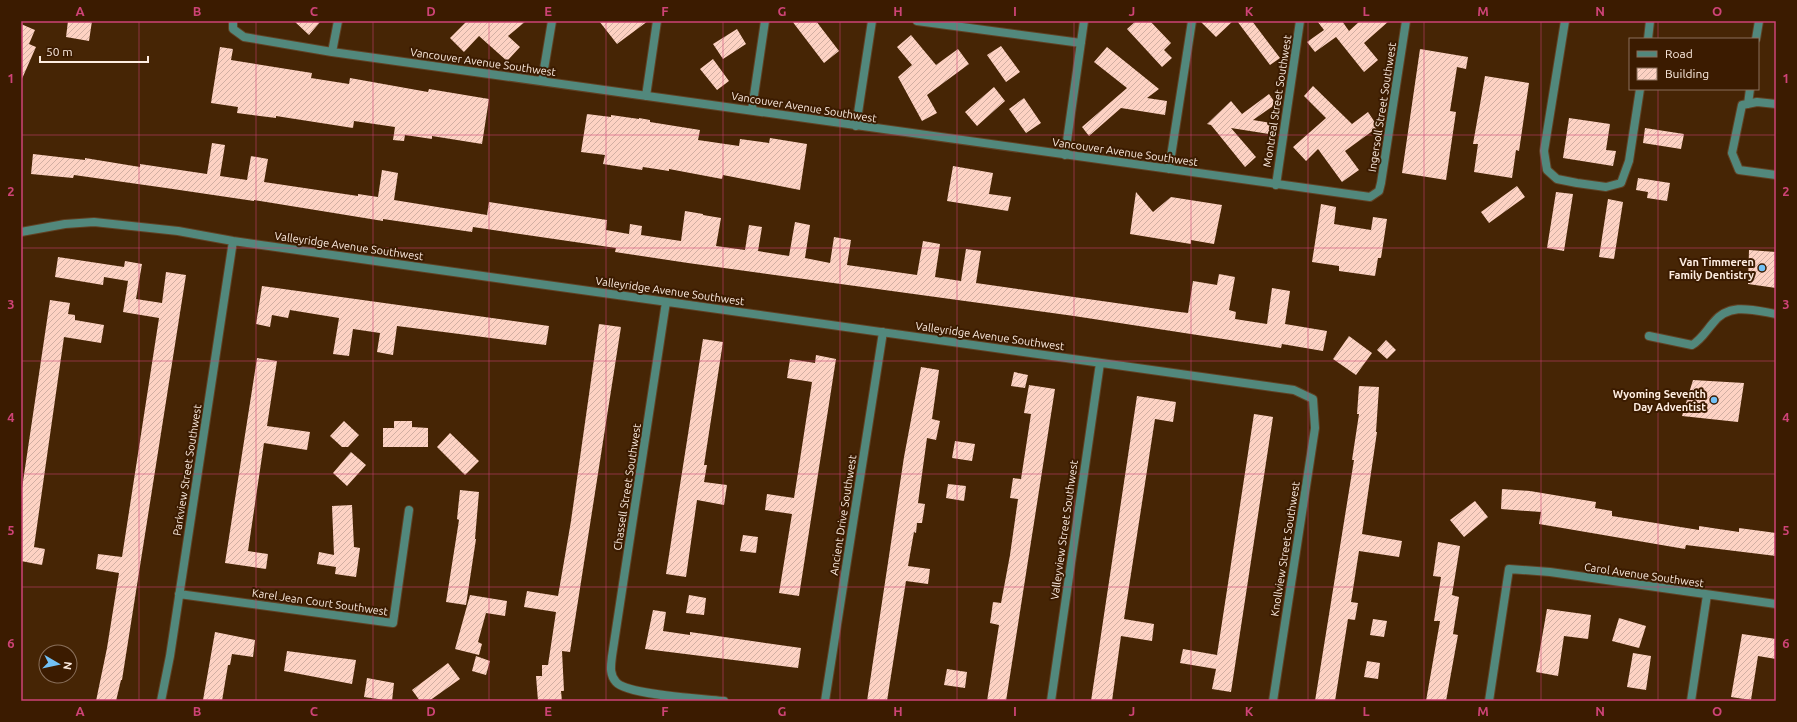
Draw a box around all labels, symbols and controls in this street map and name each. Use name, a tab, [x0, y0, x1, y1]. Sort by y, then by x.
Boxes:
text: A	[75, 4, 85, 18]
text: B	[193, 4, 202, 18]
text: C	[310, 4, 319, 18]
text: D	[426, 4, 436, 18]
text: E	[544, 4, 552, 18]
text: F	[661, 4, 669, 18]
text: G	[778, 4, 787, 18]
text: H	[893, 4, 903, 18]
text: I	[1013, 4, 1017, 18]
text: J	[1129, 4, 1135, 18]
text: K	[1245, 4, 1254, 18]
text: L	[1362, 4, 1370, 18]
text: M	[1477, 4, 1489, 18]
text: N	[1595, 4, 1605, 18]
text: O	[1712, 4, 1722, 18]
street label: Montreal Street Southwest	[1261, 33, 1294, 168]
scale bar	[40, 38, 148, 64]
legend	[1629, 38, 1759, 90]
street label: Ingersoll Street Southwest	[1366, 41, 1398, 173]
text: 50 m	[46, 45, 73, 58]
street label: Vancouver Avenue Southwest	[409, 46, 557, 78]
text: Road	[1665, 47, 1693, 60]
text: Building	[1665, 67, 1709, 80]
text: 1	[7, 71, 15, 85]
text: 1	[1782, 71, 1790, 85]
street label: Vancouver Avenue Southwest	[730, 90, 878, 125]
street label: Vancouver Avenue Southwest	[1051, 136, 1199, 168]
text: 2	[7, 184, 15, 198]
text: 2	[1782, 184, 1790, 198]
street label: Valleyridge Avenue Southwest	[274, 230, 425, 262]
place label: Van Timmeren Family Dentistry	[1669, 256, 1754, 281]
marker: Van Timmeren Family Dentistry	[1757, 263, 1767, 273]
street label: Valleyridge Avenue Southwest	[595, 275, 746, 307]
text: 3	[7, 297, 15, 311]
text: 3	[1782, 297, 1790, 311]
street label: Valleyridge Avenue Southwest	[915, 320, 1066, 352]
place label: Wyoming Seventh Day Adventist	[1613, 388, 1706, 413]
marker: Wyoming Seventh Day Adventist	[1709, 395, 1719, 405]
street label: Parkview Street Southwest	[171, 403, 203, 537]
text: 4	[7, 410, 15, 424]
text: 4	[1782, 410, 1790, 424]
street label: Chassell Street Southwest	[611, 422, 643, 551]
street label: Ancient Drive Southwest	[828, 453, 859, 576]
street label: Valleyview Street Southwest	[1048, 459, 1080, 601]
street label: Knollview Street Southwest	[1268, 480, 1302, 617]
text: 5	[7, 523, 15, 537]
text: 5	[1782, 523, 1790, 537]
street label: Carol Avenue Southwest	[1583, 561, 1705, 589]
street label: Karel Jean Court Southwest	[251, 587, 389, 618]
text: 6	[7, 636, 15, 650]
text: 6	[1782, 636, 1790, 650]
north arrow	[38, 644, 78, 684]
text: N	[61, 661, 74, 671]
text: A	[75, 704, 85, 718]
text: B	[193, 704, 202, 718]
text: C	[310, 704, 319, 718]
text: D	[426, 704, 436, 718]
text: E	[544, 704, 552, 718]
text: F	[661, 704, 669, 718]
text: G	[778, 704, 787, 718]
text: H	[893, 704, 903, 718]
text: I	[1013, 704, 1017, 718]
text: J	[1129, 704, 1135, 718]
text: K	[1245, 704, 1254, 718]
text: L	[1362, 704, 1370, 718]
text: M	[1477, 704, 1489, 718]
text: N	[1595, 704, 1605, 718]
text: O	[1712, 704, 1722, 718]

